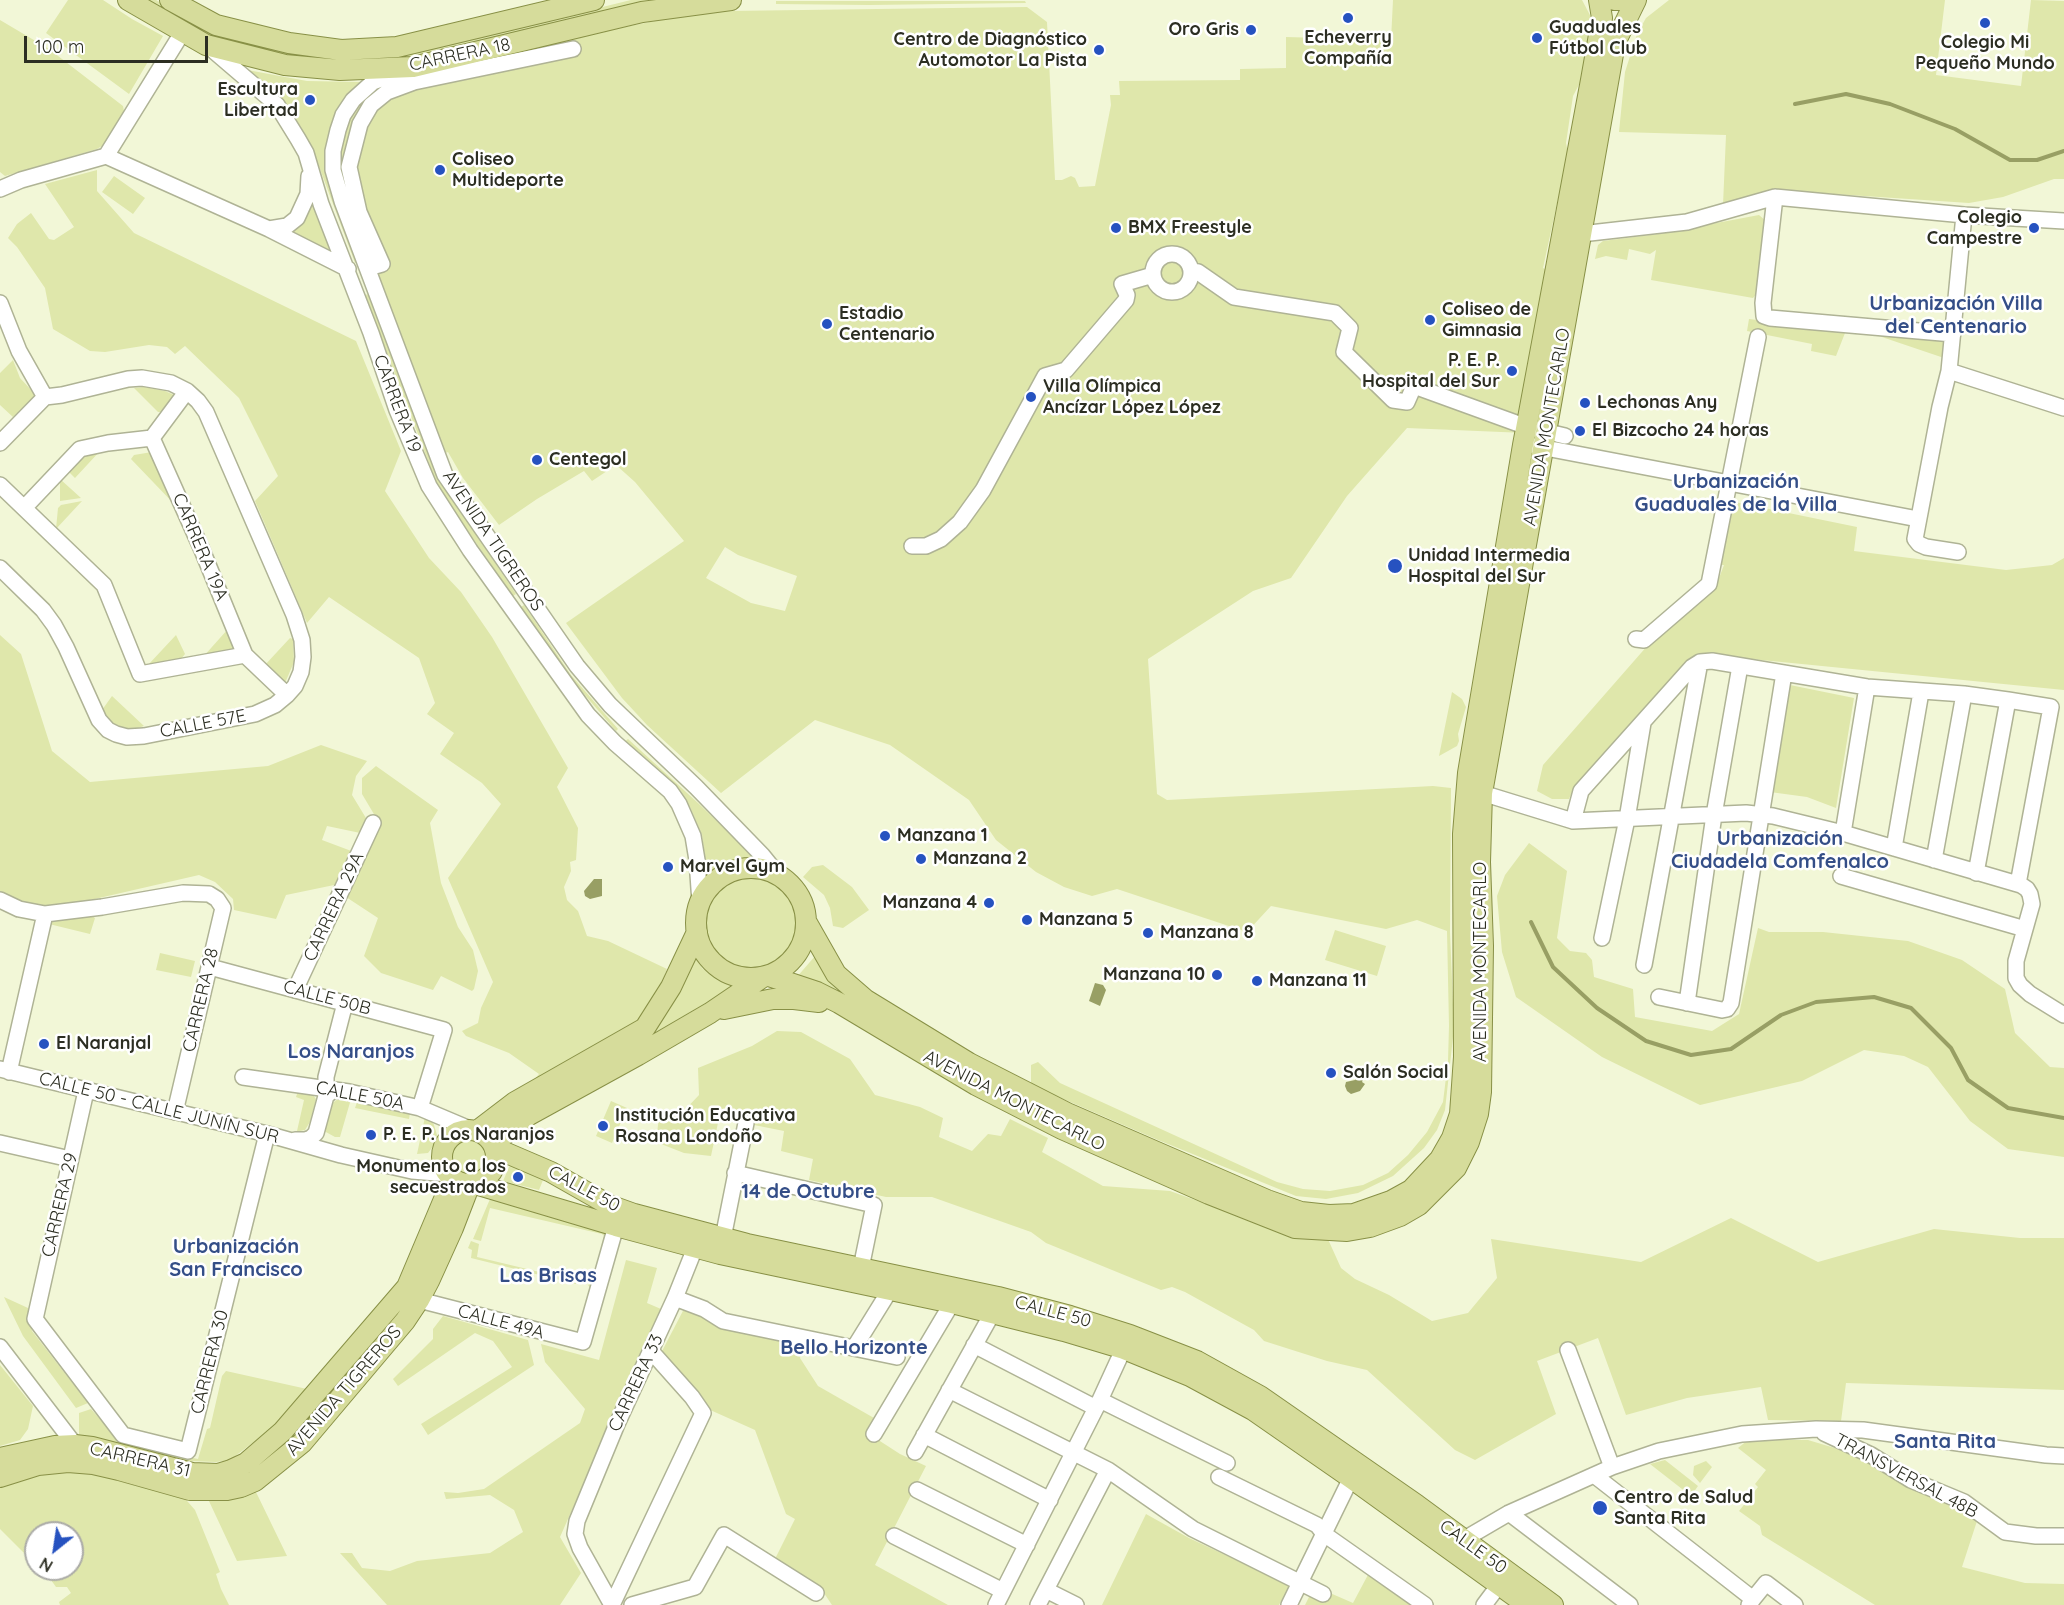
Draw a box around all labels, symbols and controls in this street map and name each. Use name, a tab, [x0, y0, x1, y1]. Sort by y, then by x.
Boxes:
marker: Echeverry Compañía	[1341, 11, 1355, 25]
marker: Colegio Mi Pequeño Mundo	[1978, 16, 1992, 30]
place label: Guaduales Fútbol Club	[1549, 17, 1647, 60]
place label: Oro Gris	[1168, 19, 1239, 41]
marker: Oro Gris	[1244, 23, 1258, 37]
scale bar	[27, 24, 212, 62]
place label: Echeverry Compañía	[1304, 27, 1392, 70]
place label: Centro de Diagnóstico Automotor La Pista	[894, 29, 1087, 72]
marker: Guaduales Fútbol Club	[1530, 31, 1544, 45]
place label: Colegio Mi Pequeño Mundo	[1915, 32, 2055, 74]
street label: CARRERA 18	[408, 34, 512, 76]
text: 100 m	[35, 35, 84, 58]
marker: Centro de Diagnóstico Automotor La Pista	[1092, 43, 1106, 57]
place label: Escultura Libertad	[217, 79, 298, 122]
marker: Escultura Libertad	[303, 93, 317, 107]
place label: Coliseo Multideporte	[452, 149, 564, 192]
marker: Coliseo Multideporte	[433, 163, 447, 177]
place label: Colegio Campestre	[1927, 207, 2022, 250]
place label: BMX Freestyle	[1128, 217, 1252, 239]
marker: BMX Freestyle	[1109, 221, 1123, 235]
marker: Colegio Campestre	[2027, 221, 2041, 235]
district label: Urbanización Villa del Centenario	[1869, 292, 2043, 339]
place label: Coliseo de Gimnasia	[1442, 299, 1531, 342]
place label: Estadio Centenario	[839, 303, 935, 346]
marker: Coliseo de Gimnasia	[1423, 313, 1437, 327]
marker: Estadio Centenario	[820, 317, 834, 331]
street label: AVENIDA MONTECARLO	[1519, 326, 1575, 528]
place label: P. E. P. Hospital del Sur	[1362, 350, 1500, 392]
street label: CARRERA 19	[368, 352, 426, 456]
marker: P. E. P. Hospital del Sur	[1505, 364, 1519, 378]
place label: Villa Olímpica Ancízar López López	[1043, 376, 1221, 418]
marker: Villa Olímpica Ancízar López López	[1024, 390, 1038, 404]
place label: Lechonas Any	[1597, 392, 1717, 414]
marker: Lechonas Any	[1578, 396, 1592, 410]
place label: El Bizcocho 24 horas	[1592, 420, 1769, 442]
marker: El Bizcocho 24 horas	[1573, 424, 1587, 438]
place label: Centegol	[549, 449, 627, 471]
marker: Centegol	[530, 453, 544, 467]
street label: AVENIDA TIGREROS	[438, 467, 548, 615]
district label: Urbanización Guaduales de la Villa	[1635, 470, 1837, 517]
street label: CARRERA 19A	[168, 490, 232, 604]
place label: Unidad Intermedia Hospital del Sur	[1408, 545, 1570, 588]
marker: Unidad Intermedia Hospital del Sur	[1386, 557, 1404, 575]
street label: CALLE 57E	[158, 705, 248, 743]
place label: Manzana 1	[897, 825, 988, 847]
district label: Urbanización Ciudadela Comfenalco	[1671, 827, 1889, 874]
marker: Manzana 1	[878, 829, 892, 843]
place label: Manzana 2	[933, 848, 1027, 870]
street label: CARRERA 29A	[299, 849, 369, 965]
marker: Manzana 2	[914, 852, 928, 866]
place label: Marvel Gym	[680, 856, 785, 878]
marker: Marvel Gym	[661, 860, 675, 874]
street label: AVENIDA MONTECARLO	[1470, 862, 1492, 1062]
place label: Manzana 4	[883, 892, 977, 914]
marker: Manzana 4	[982, 896, 996, 910]
place label: Manzana 5	[1039, 909, 1133, 931]
marker: Manzana 5	[1020, 913, 1034, 927]
place label: Manzana 8	[1160, 922, 1254, 944]
marker: Manzana 8	[1141, 926, 1155, 940]
street label: CARRERA 28	[179, 946, 223, 1054]
place label: Manzana 10	[1103, 964, 1205, 986]
marker: Manzana 10	[1210, 968, 1224, 982]
place label: Manzana 11	[1269, 970, 1367, 992]
marker: Manzana 11	[1250, 974, 1264, 988]
street label: CALLE 50B	[281, 976, 373, 1020]
place label: El Naranjal	[56, 1033, 151, 1055]
marker: El Naranjal	[37, 1037, 51, 1051]
district label: Los Naranjos	[288, 1040, 414, 1064]
street label: AVENIDA MONTECARLO	[920, 1046, 1108, 1156]
place label: Salón Social	[1343, 1062, 1449, 1084]
marker: Salón Social	[1324, 1066, 1338, 1080]
street label: CALLE 50 - CALLE JUNÍN SUR	[37, 1068, 281, 1148]
street label: CALLE 50A	[314, 1077, 406, 1115]
place label: Institución Educativa Rosana Londoño	[615, 1105, 796, 1148]
marker: Institución Educativa Rosana Londoño	[596, 1119, 610, 1133]
place label: P. E. P. Los Naranjos	[383, 1124, 554, 1146]
marker: P. E. P. Los Naranjos	[364, 1128, 378, 1142]
street label: CARRERA 29	[38, 1151, 82, 1259]
place label: Monumento a los secuestrados	[356, 1156, 506, 1198]
street label: CALLE 50	[544, 1161, 624, 1217]
marker: Monumento a los secuestrados	[511, 1170, 525, 1184]
district label: 14 de Octubre	[741, 1180, 875, 1204]
district label: Urbanización San Francisco	[169, 1235, 303, 1282]
district label: Las Brisas	[499, 1264, 597, 1288]
street label: CALLE 50	[1012, 1291, 1094, 1333]
street label: CALLE 49A	[455, 1300, 547, 1344]
street label: CARRERA 30	[187, 1308, 233, 1416]
street label: AVENIDA TIGREROS	[282, 1322, 406, 1460]
street label: CARRERA 33	[604, 1331, 668, 1435]
district label: Bello Horizonte	[780, 1336, 928, 1360]
street label: TRANSVERSAL 48B	[1831, 1429, 1981, 1523]
district label: Santa Rita	[1894, 1430, 1996, 1454]
street label: CARRERA 31	[88, 1438, 192, 1482]
place label: Centro de Salud Santa Rita	[1614, 1487, 1753, 1530]
marker: Centro de Salud Santa Rita	[1591, 1499, 1609, 1517]
street label: CALLE 50	[1435, 1515, 1511, 1579]
north arrow	[24, 1521, 84, 1581]
text: N	[36, 1553, 56, 1576]

